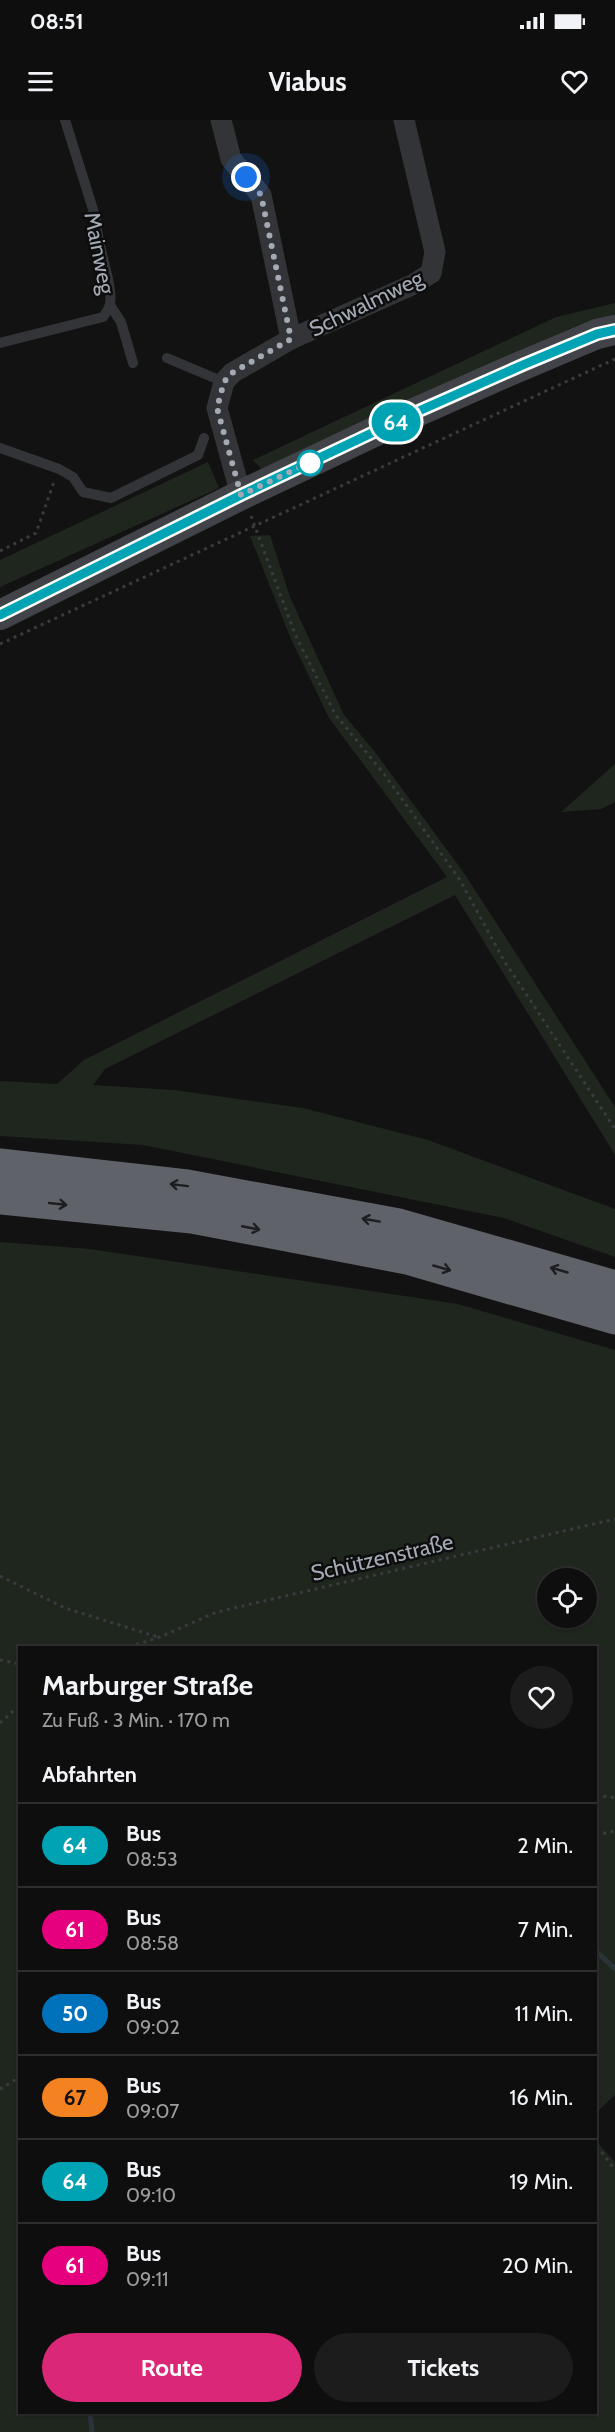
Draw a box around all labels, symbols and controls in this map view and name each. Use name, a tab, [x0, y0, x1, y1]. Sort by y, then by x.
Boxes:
text: 08:51	[30, 8, 84, 35]
icon: menu	[24, 65, 57, 98]
text: Viabus	[268, 65, 347, 98]
icon: heart	[558, 65, 591, 98]
your location	[231, 162, 261, 192]
street label: Mainweg	[78, 210, 121, 297]
street label: Schwalmweg	[305, 264, 429, 343]
line badge: 64	[369, 402, 423, 442]
text: 64	[384, 410, 408, 435]
unlabelled marker	[297, 450, 323, 476]
one-way arrow	[170, 1179, 189, 1190]
one-way arrow	[48, 1199, 68, 1210]
one-way arrow	[362, 1214, 381, 1225]
one-way arrow	[241, 1223, 261, 1234]
one-way arrow	[432, 1263, 451, 1274]
one-way arrow	[550, 1264, 569, 1275]
street label: Schützenstraße	[308, 1528, 456, 1587]
map controls	[537, 1568, 597, 1628]
button: locate	[537, 1568, 597, 1628]
button: heart	[510, 1666, 573, 1729]
text: Marburger Straße	[42, 1668, 253, 1702]
text: Zu Fuß · 3 Min. · 170 m	[42, 1708, 230, 1732]
text: Abfahrten	[42, 1761, 137, 1788]
text: Bus	[126, 1820, 161, 1847]
text: 2 Min.	[517, 1832, 573, 1859]
text: 64	[63, 1833, 87, 1858]
text: 08:53	[126, 1847, 178, 1871]
text: Bus	[126, 1904, 161, 1931]
text: 7 Min.	[518, 1916, 573, 1943]
text: 61	[65, 1917, 85, 1942]
text: 08:58	[126, 1931, 179, 1955]
text: Bus	[126, 1988, 161, 2015]
text: 11 Min.	[515, 2000, 573, 2027]
text: 50	[62, 2001, 88, 2026]
text: 09:02	[126, 2015, 180, 2039]
text: Bus	[126, 2072, 161, 2099]
text: 16 Min.	[509, 2084, 573, 2111]
text: 67	[64, 2085, 86, 2110]
text: 09:07	[126, 2099, 179, 2123]
text: Bus	[126, 2156, 161, 2183]
text: 19 Min.	[509, 2168, 573, 2195]
text: 64	[63, 2169, 87, 2194]
text: 09:10	[126, 2183, 176, 2207]
text: Bus	[126, 2240, 161, 2267]
text: 20 Min.	[502, 2252, 573, 2279]
text: 61	[65, 2253, 85, 2278]
text: 09:11	[126, 2267, 169, 2291]
button: Route	[42, 2333, 302, 2402]
button: Tickets	[314, 2333, 573, 2402]

